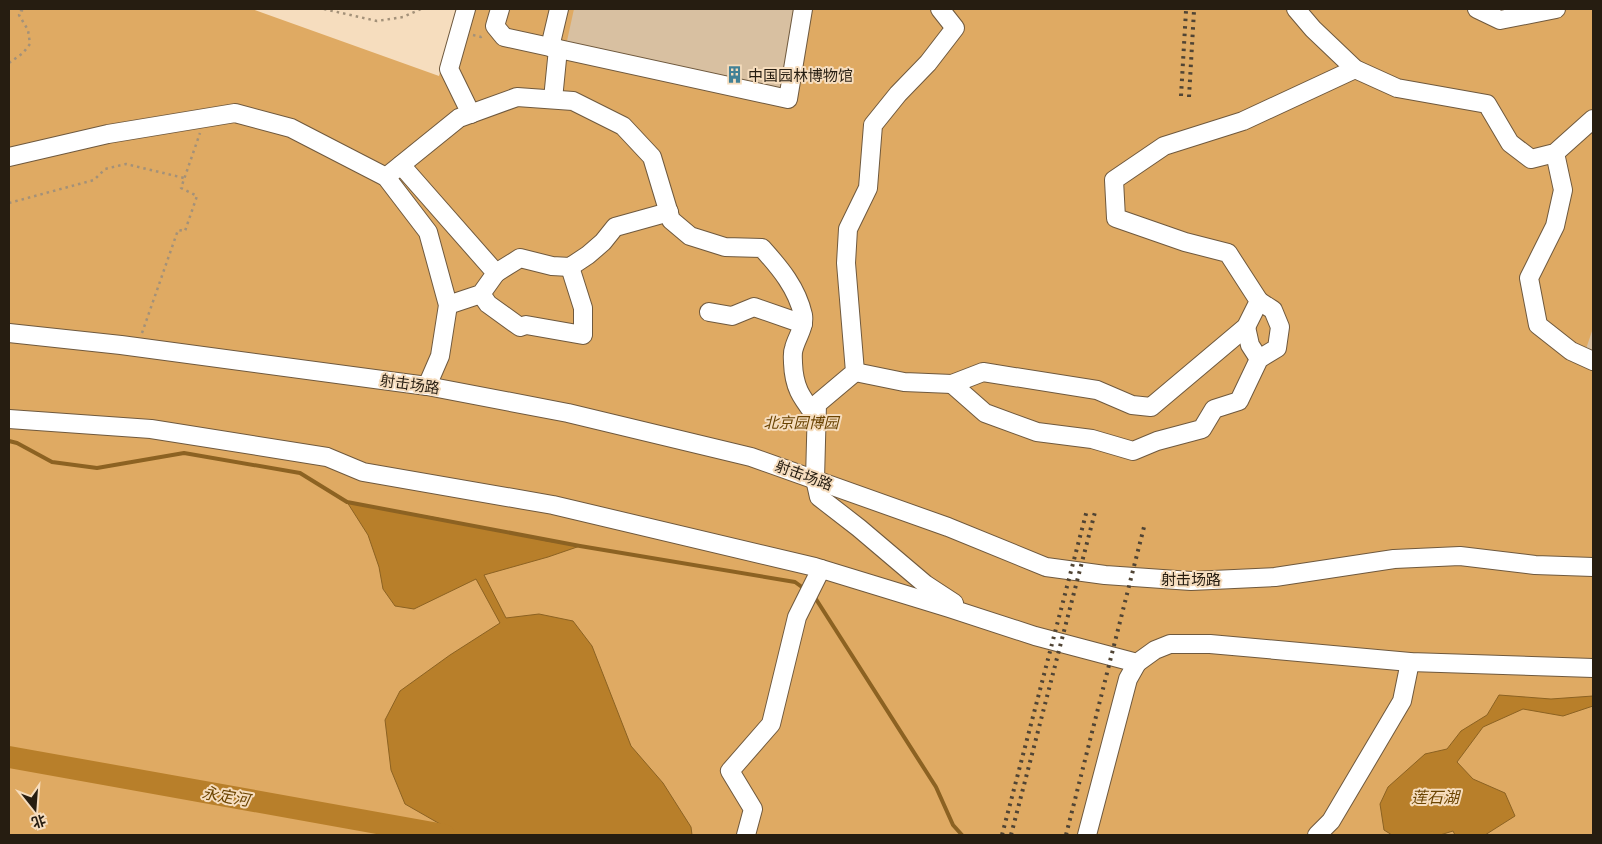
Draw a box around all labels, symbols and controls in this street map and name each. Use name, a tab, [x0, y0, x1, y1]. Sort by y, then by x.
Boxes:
building icon: 中国园林博物馆	[724, 65, 744, 85]
place label: 中国园林博物馆	[748, 65, 853, 86]
street label: 射击场路	[379, 369, 441, 399]
park label: 北京园博园	[763, 412, 840, 433]
street label: 射击场路	[772, 455, 836, 495]
street label: 射击场路	[1161, 569, 1221, 590]
water label: 永定河	[200, 781, 254, 812]
north arrow	[10, 784, 60, 834]
water label: 莲石湖	[1411, 786, 1462, 808]
text: 北	[29, 810, 48, 833]

